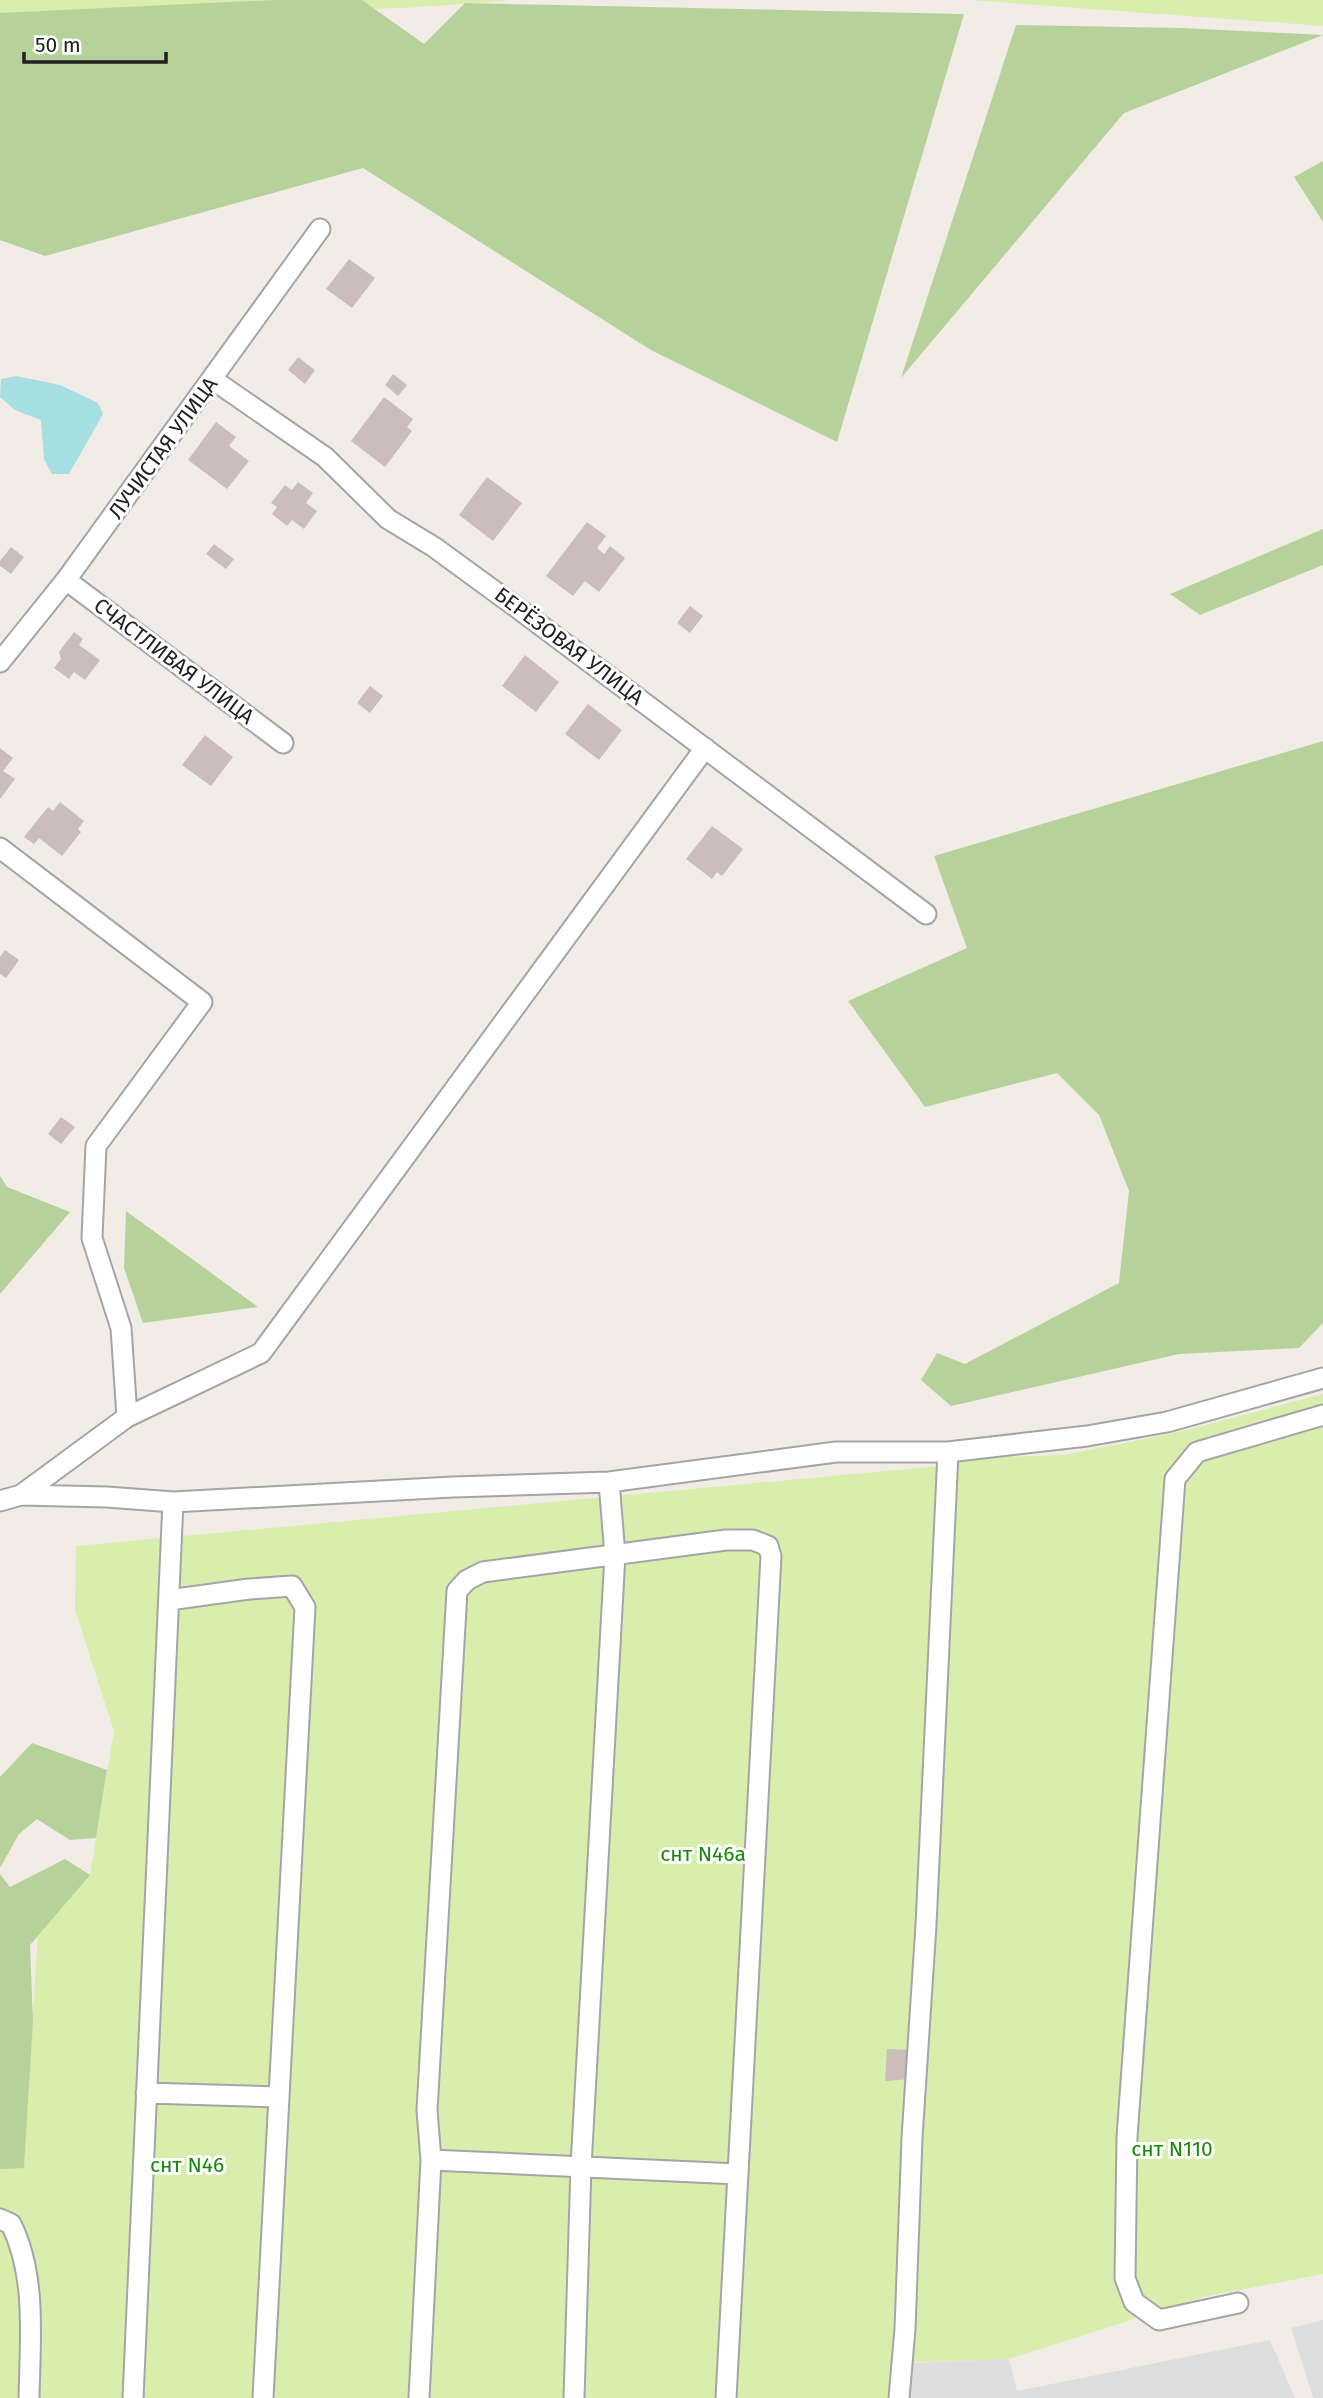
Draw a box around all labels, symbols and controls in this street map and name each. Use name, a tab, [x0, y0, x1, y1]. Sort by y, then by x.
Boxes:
scale bar	[24, 21, 166, 65]
text: 50 m	[35, 32, 81, 58]
street label: ЛУЧИСТАЯ УЛИЦА	[103, 372, 223, 524]
street label: БЕРЁЗОВАЯ УЛИЦА	[489, 581, 649, 711]
street label: СЧАСТЛИВАЯ УЛИЦА	[89, 592, 259, 730]
park label: снт N46а	[660, 1841, 746, 1867]
park label: снт N110	[1131, 2136, 1213, 2162]
park label: снт N46	[150, 2152, 224, 2178]

